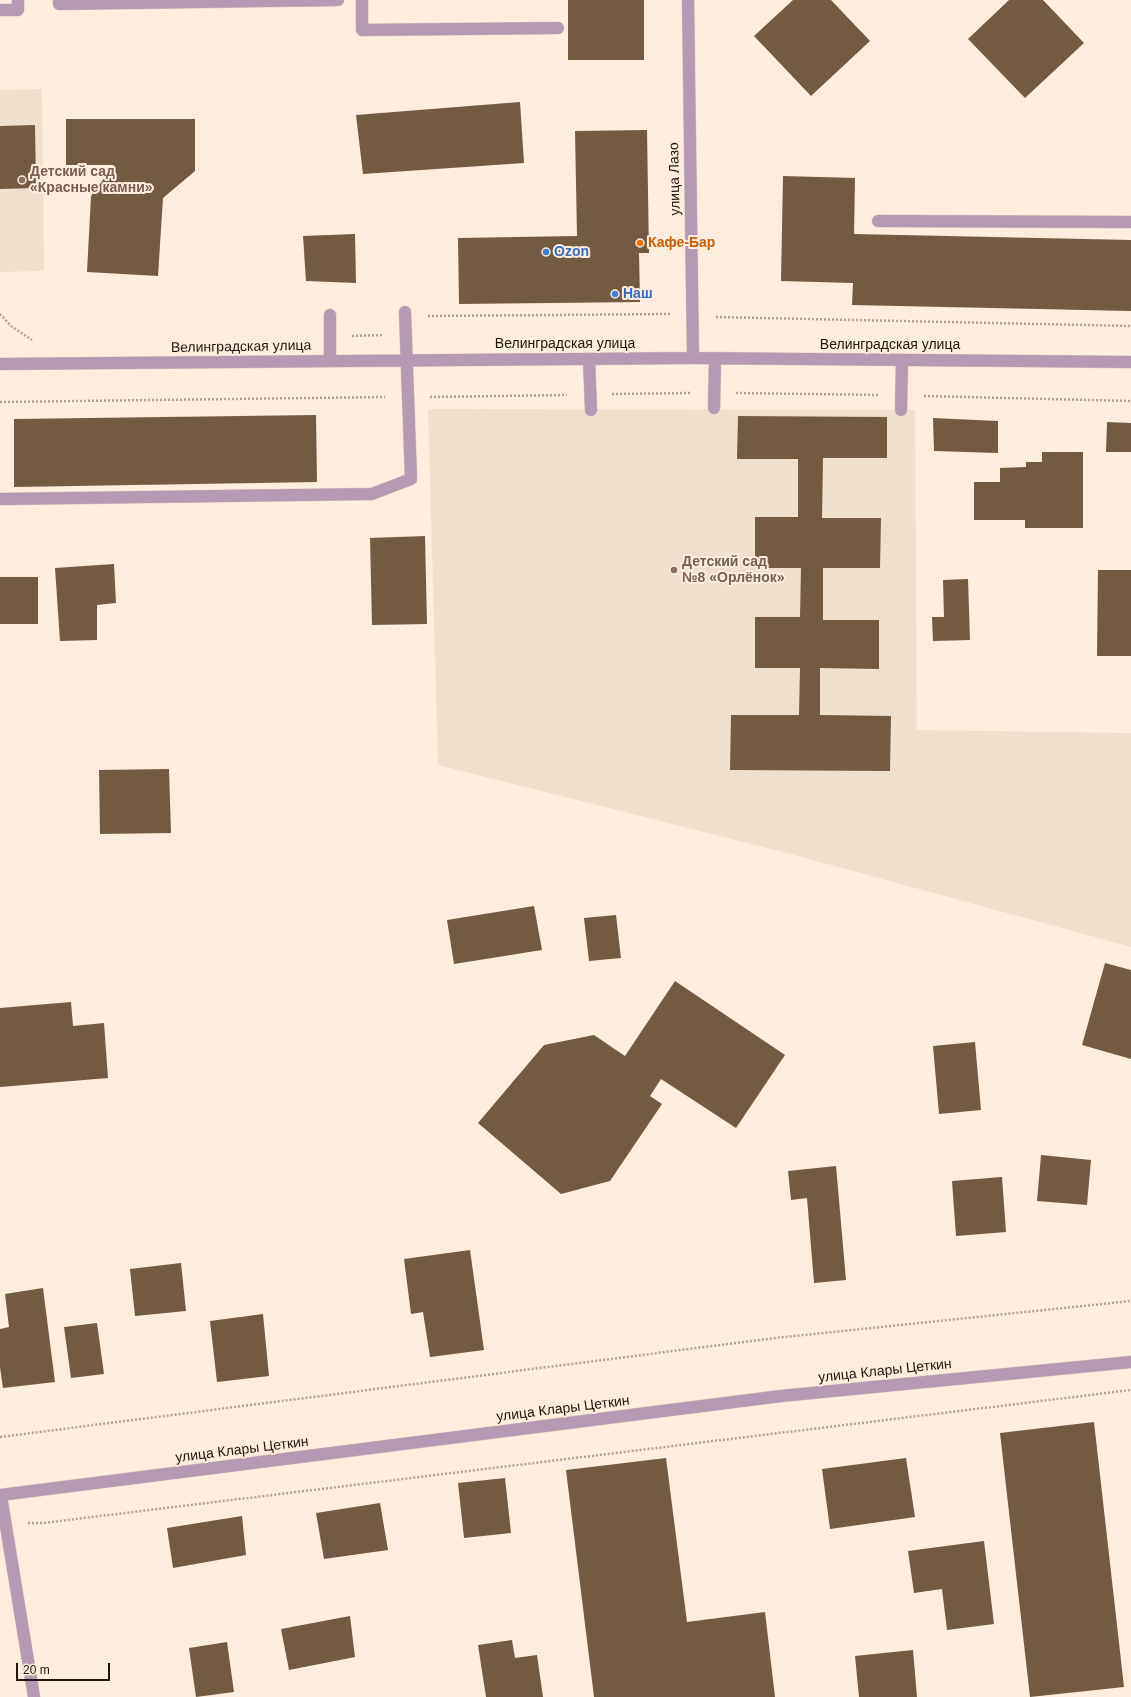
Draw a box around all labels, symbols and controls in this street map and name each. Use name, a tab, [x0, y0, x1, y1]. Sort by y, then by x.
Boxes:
street label: улица Лазо	[666, 142, 684, 216]
place label: Детский сад «Красные камни»	[30, 164, 153, 196]
marker: Детский сад «Красные камни»	[17, 175, 27, 185]
place label: Кафе-Бар	[648, 235, 715, 251]
marker: Кафе-Бар	[635, 238, 645, 248]
place label: Ozon	[554, 244, 589, 260]
marker: Ozon	[541, 247, 551, 257]
place label: Наш	[623, 286, 653, 302]
marker: Наш	[610, 289, 620, 299]
street label: Велинградская улица	[495, 336, 635, 352]
street label: Велинградская улица	[171, 337, 311, 357]
street label: Велинградская улица	[820, 337, 960, 353]
place label: Детский сад №8 «Орлёнок»	[682, 554, 785, 586]
marker: Детский сад №8 «Орлёнок»	[669, 565, 679, 575]
street label: улица Клары Цеткин	[817, 1356, 953, 1386]
street label: улица Клары Цеткин	[495, 1392, 631, 1426]
street label: улица Клары Цеткин	[174, 1433, 310, 1467]
scale bar	[18, 1655, 112, 1681]
text: 20 m	[23, 1663, 50, 1677]

